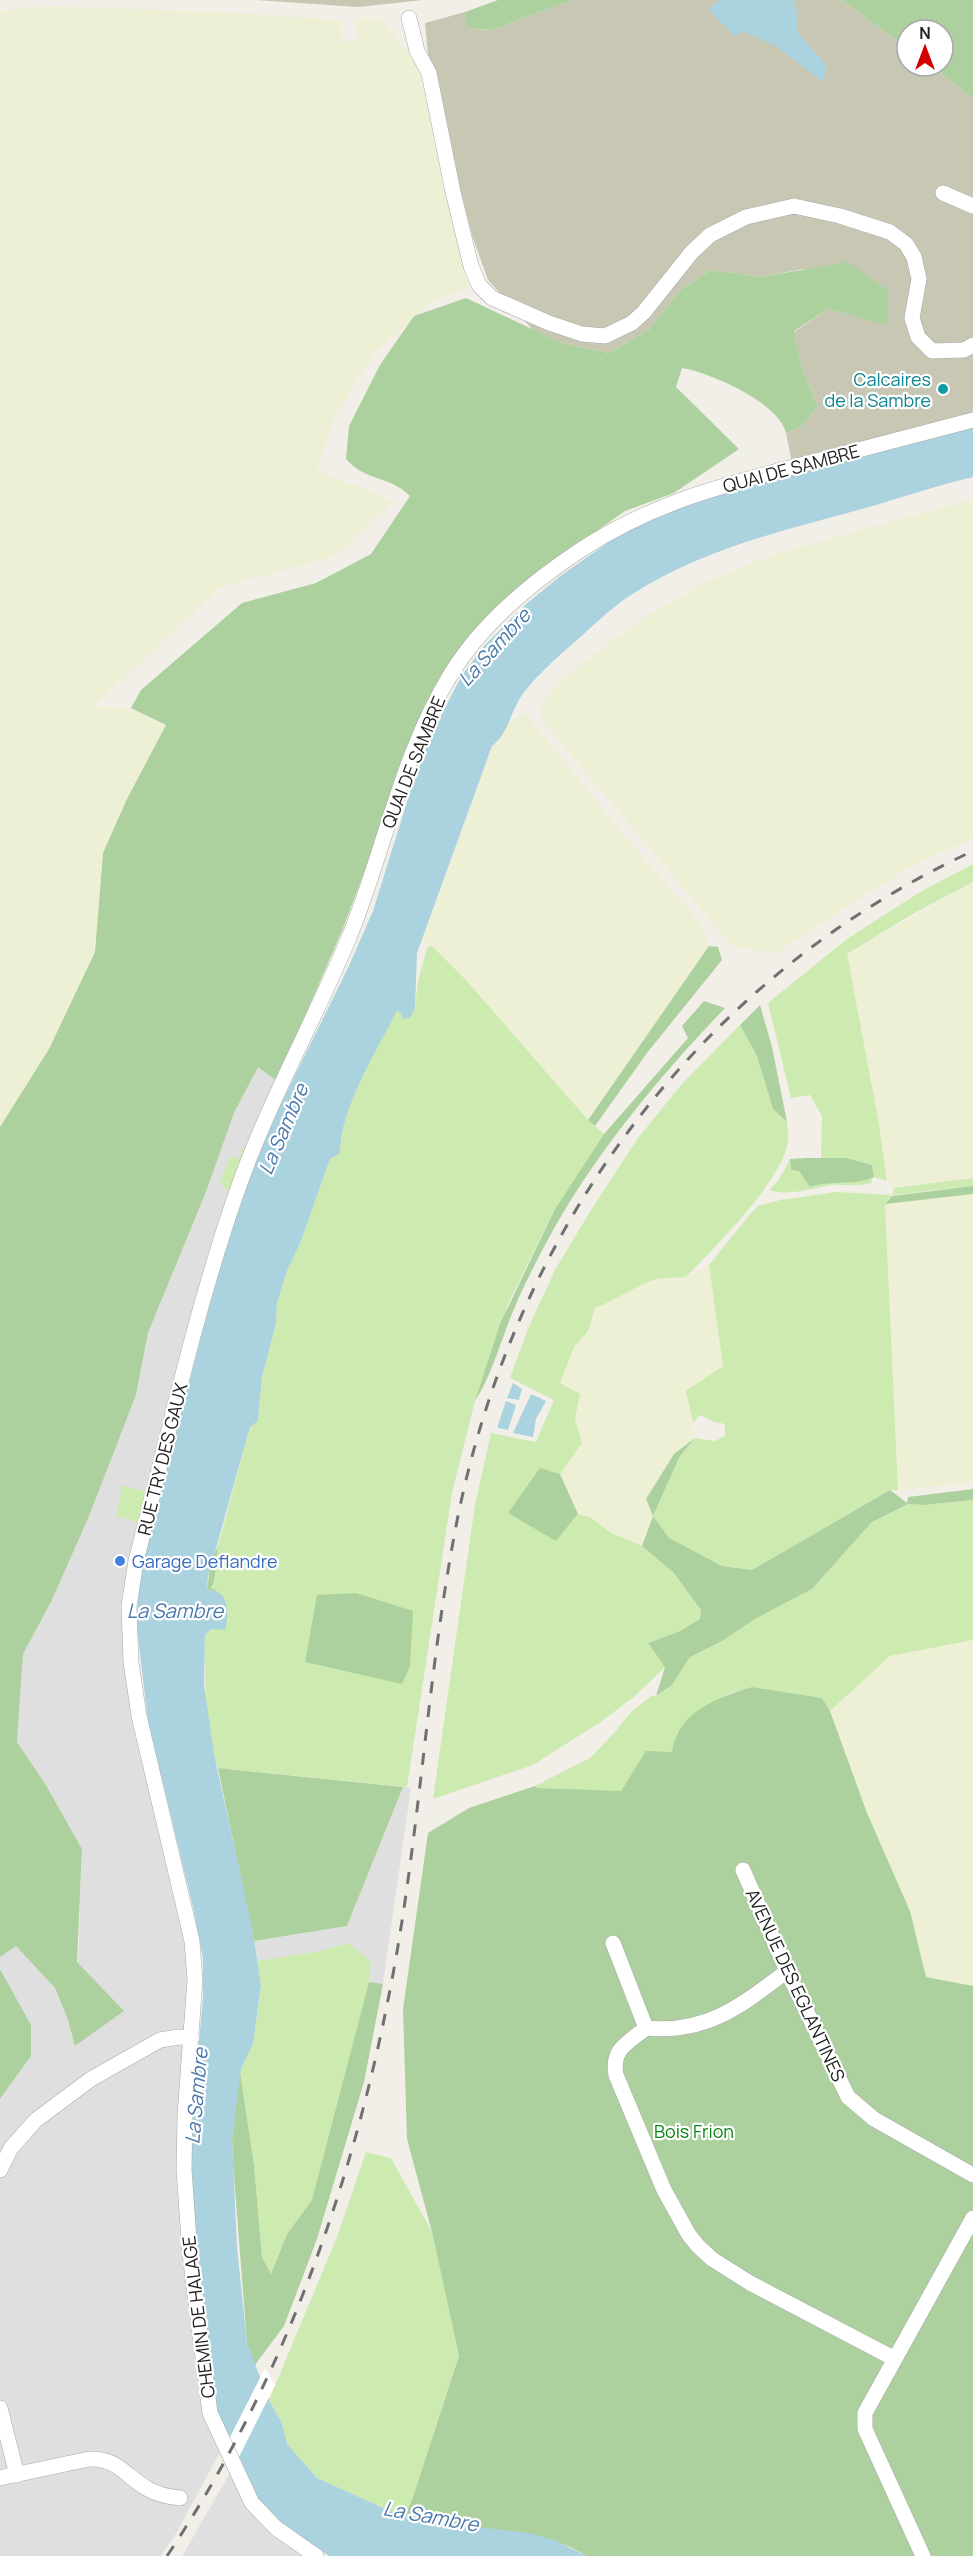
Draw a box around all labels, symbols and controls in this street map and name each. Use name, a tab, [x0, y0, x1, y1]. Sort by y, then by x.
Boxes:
north arrow	[895, 18, 955, 78]
text: N	[919, 22, 931, 44]
place label: Calcaires de la Sambre	[825, 367, 931, 412]
marker: Calcaires de la Sambre	[936, 382, 950, 396]
street label: QUAI DE SAMBRE	[720, 438, 862, 498]
water label: La Sambre	[452, 601, 537, 692]
street label: QUAI DE SAMBRE	[376, 692, 450, 832]
water label: La Sambre	[252, 1078, 315, 1179]
street label: RUE TRY DES GAUX	[131, 1380, 193, 1538]
place label: Garage Deflandre	[132, 1549, 278, 1573]
marker: Garage Deflandre	[113, 1554, 127, 1568]
water label: La Sambre	[127, 1597, 224, 1624]
street label: AVENUE DES EGLANTINES	[741, 1885, 851, 2085]
water label: La Sambre	[178, 2046, 214, 2145]
park label: Bois Frion	[654, 2119, 734, 2143]
street label: CHEMIN DE HALAGE	[176, 2234, 220, 2400]
water label: La Sambre	[381, 2494, 482, 2538]

